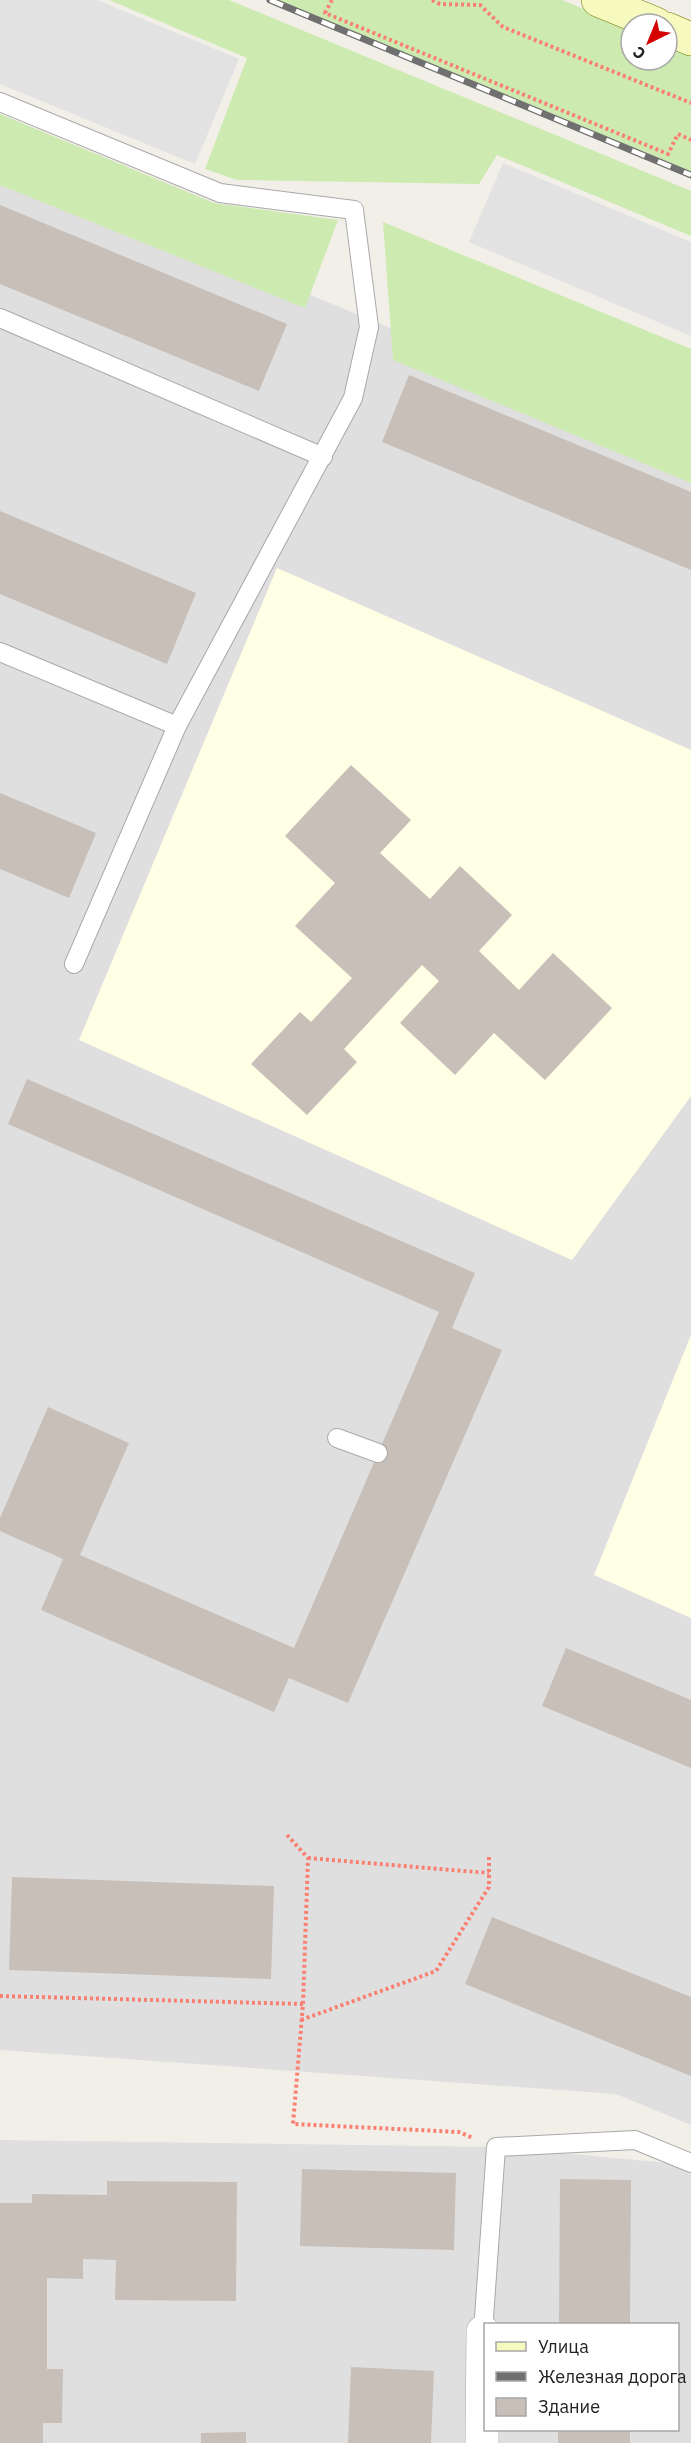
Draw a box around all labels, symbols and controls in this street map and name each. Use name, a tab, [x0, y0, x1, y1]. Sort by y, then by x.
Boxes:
north arrow	[619, 12, 679, 72]
text: С	[628, 42, 649, 64]
legend	[484, 2323, 679, 2431]
text: Улица	[538, 2335, 589, 2358]
text: Железная дорога	[538, 2365, 687, 2388]
text: Здание	[538, 2395, 600, 2418]

